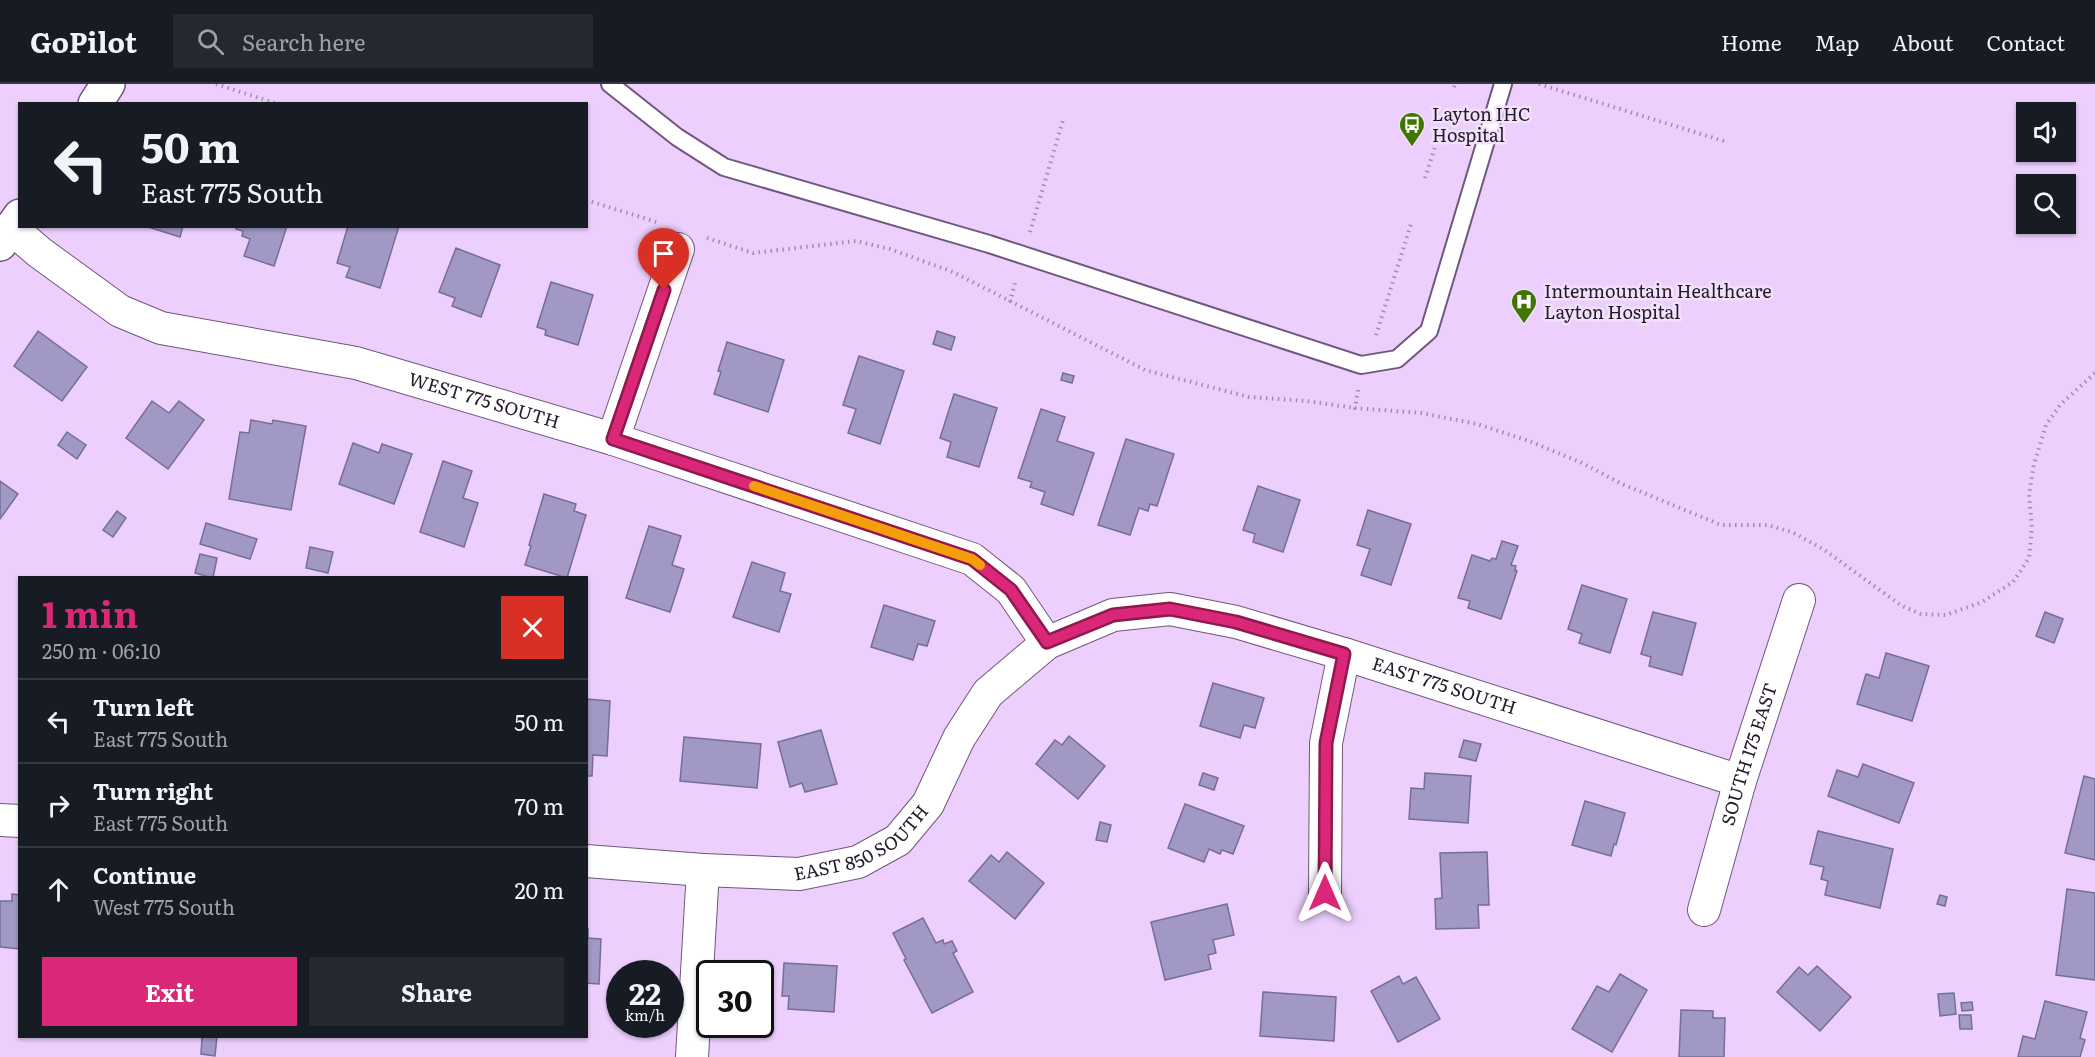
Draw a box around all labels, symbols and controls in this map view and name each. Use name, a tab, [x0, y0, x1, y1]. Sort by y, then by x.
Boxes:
search box	[173, 14, 593, 68]
text: GoPilot	[30, 20, 137, 62]
icon: search	[194, 25, 227, 58]
text: Search here	[242, 25, 365, 58]
text: Home	[1721, 26, 1782, 57]
text: Map	[1815, 26, 1859, 57]
text: About	[1892, 26, 1954, 57]
text: Contact	[1987, 26, 2065, 57]
place label: Layton IHC Hospital	[1432, 100, 1531, 148]
map controls	[2016, 102, 2076, 234]
button: sound	[2016, 102, 2076, 162]
bus stop icon: Layton IHC Hospital	[1397, 110, 1427, 148]
text: 50 m	[141, 114, 240, 176]
icon: left	[42, 126, 120, 204]
text: East 775 South	[141, 171, 324, 211]
button: search	[2016, 174, 2076, 234]
pin	[638, 228, 689, 290]
icon: arrive	[647, 237, 680, 270]
place label: Intermountain Healthcare Layton Hospital	[1544, 277, 1772, 325]
hospital icon: Intermountain Healthcare Layton Hospital	[1509, 287, 1539, 325]
street label: WEST 775 SOUTH	[406, 364, 563, 435]
text: 1 min	[42, 586, 138, 639]
button: close	[501, 596, 564, 659]
text: 250 m · 06:10	[42, 635, 161, 665]
street label: EAST 775 SOUTH	[1369, 649, 1520, 720]
street label: SOUTH 175 EAST	[1713, 679, 1783, 828]
text: Turn left	[93, 690, 194, 723]
icon: left	[42, 705, 75, 738]
text: 50 m	[514, 705, 564, 738]
text: East 775 South	[93, 723, 228, 753]
text: Turn right	[93, 774, 213, 807]
icon: right	[42, 789, 75, 822]
text: 70 m	[514, 789, 564, 822]
street label: EAST 850 SOUTH	[791, 798, 934, 887]
text: East 775 South	[93, 807, 228, 837]
text: Continue	[93, 858, 196, 891]
position arrow	[1293, 861, 1357, 925]
icon: ahead	[42, 873, 75, 906]
text: 20 m	[514, 873, 564, 906]
text: West 775 South	[93, 891, 235, 921]
button: Exit	[42, 957, 297, 1026]
button: Share	[309, 957, 564, 1026]
speed limit sign: 30	[696, 960, 774, 1038]
text: 22	[629, 970, 661, 1014]
text: km/h	[625, 1003, 665, 1026]

